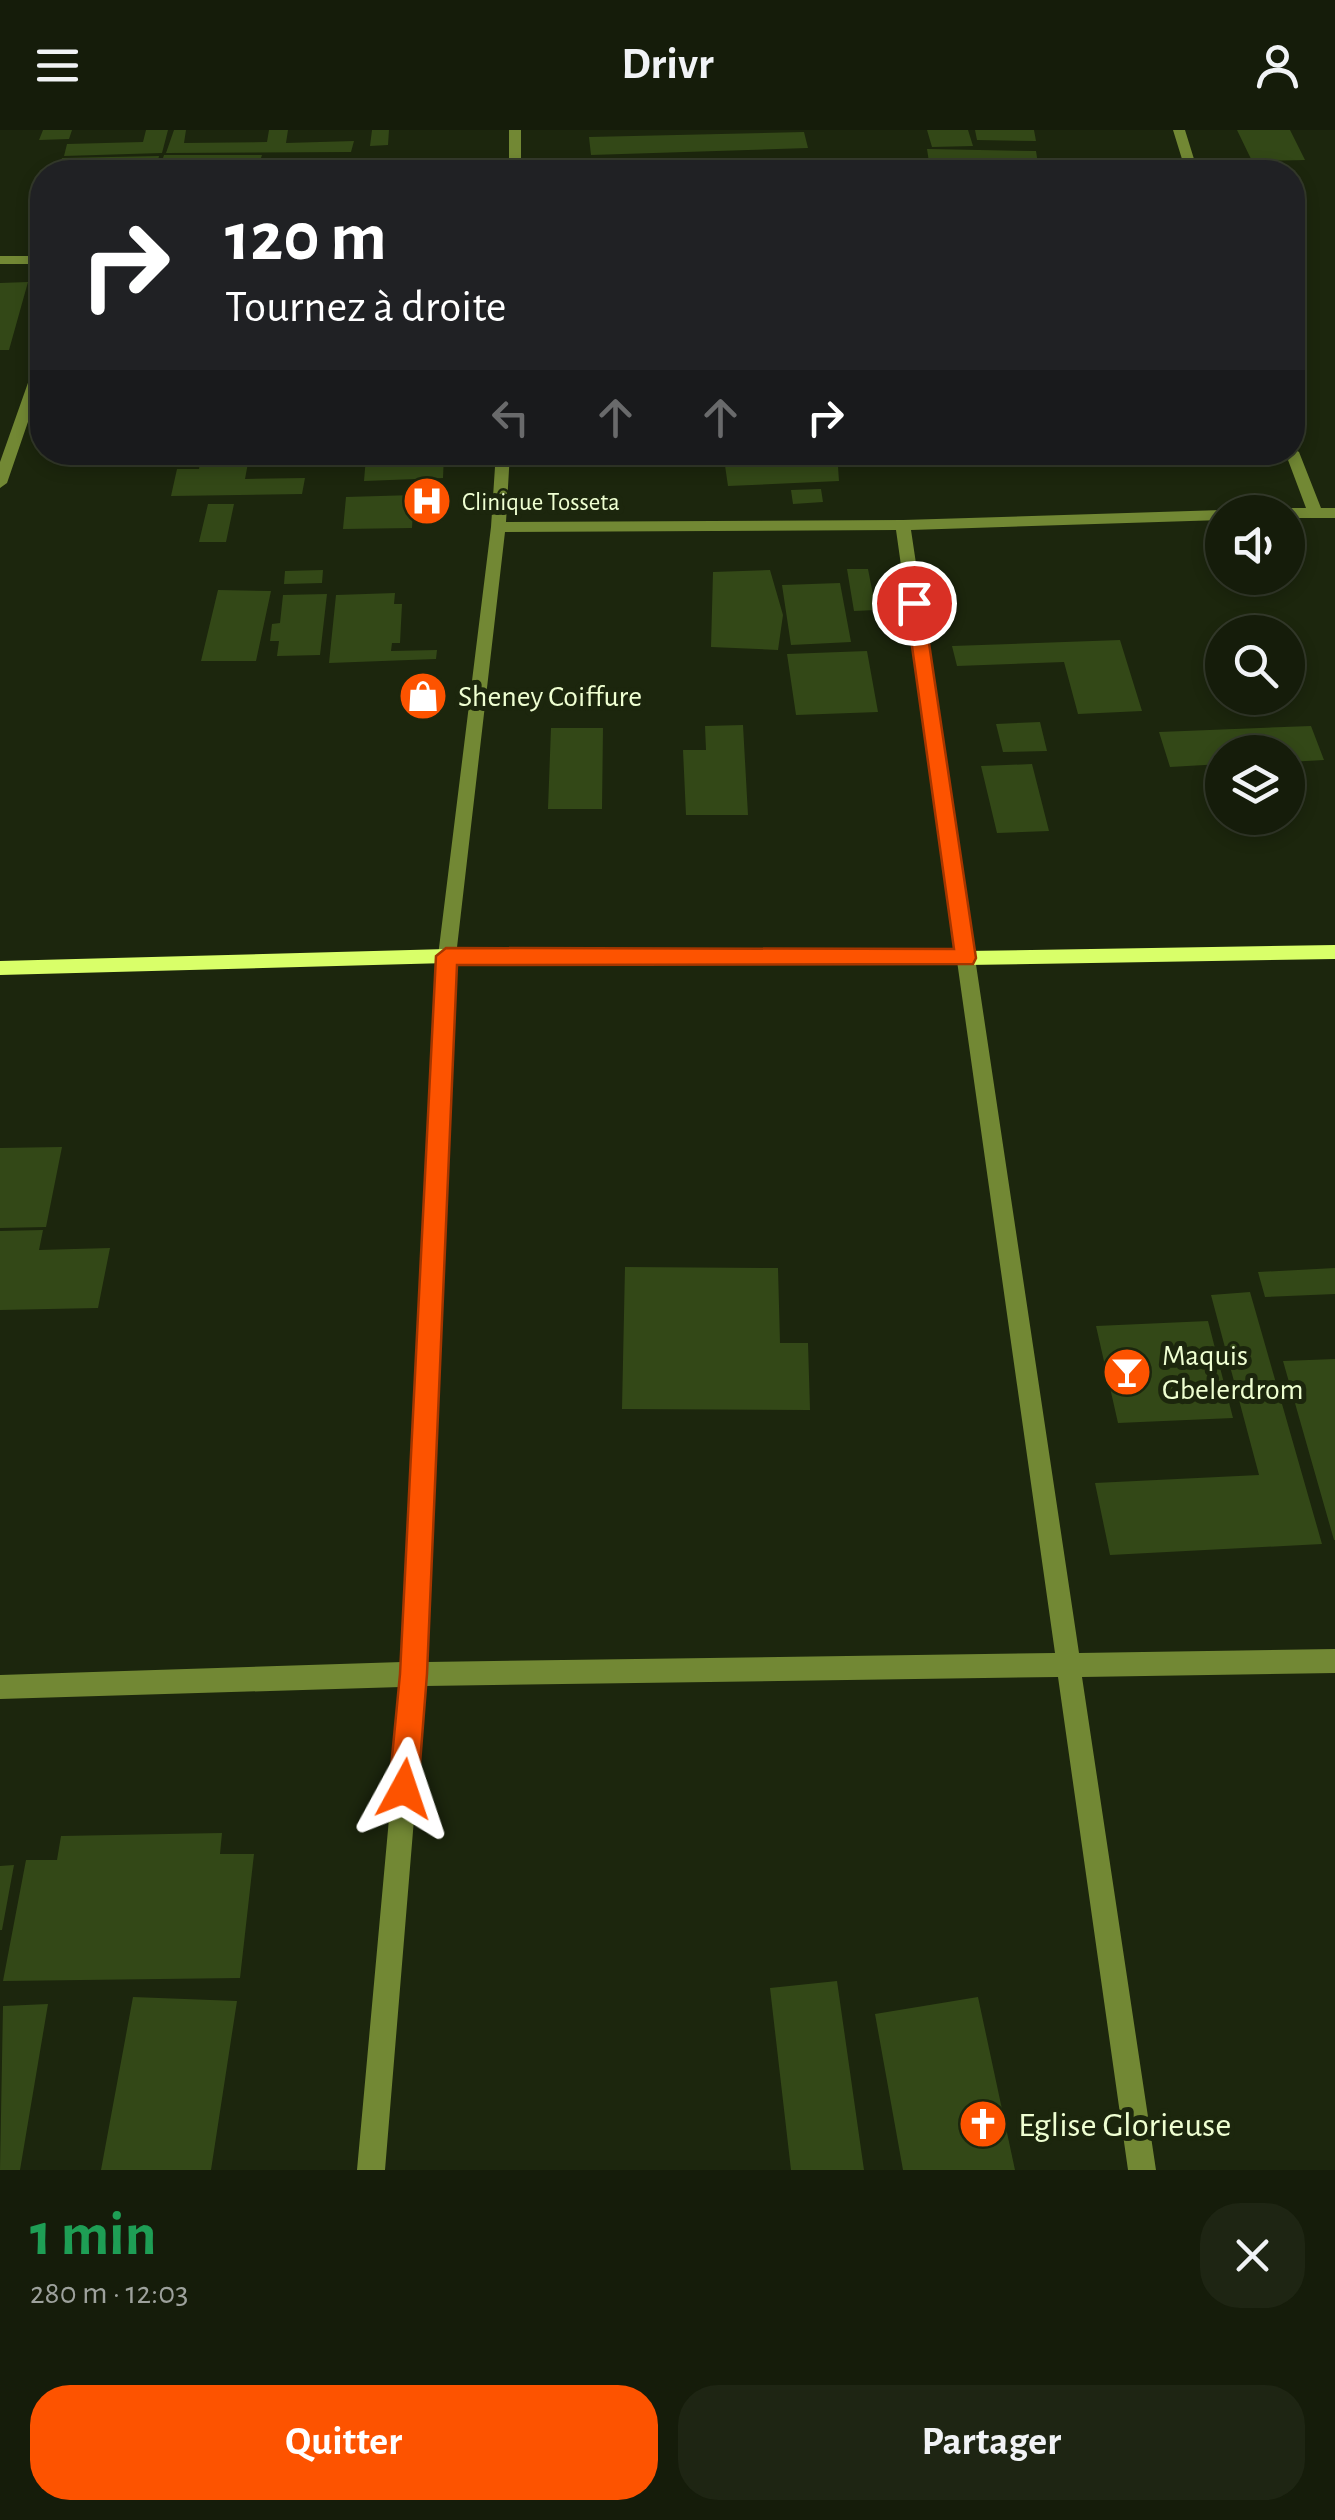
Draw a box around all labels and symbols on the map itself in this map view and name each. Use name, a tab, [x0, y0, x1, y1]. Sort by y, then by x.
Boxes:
hospital icon: Clinique Tosseta	[401, 475, 453, 527]
place label: Clinique Tosseta	[462, 490, 620, 515]
pin	[872, 561, 957, 646]
shop icon: Sheney Coiffure	[397, 670, 449, 722]
place label: Sheney Coiffure	[458, 682, 642, 712]
place label: Maquis Gbelerdrom	[1162, 1341, 1303, 1405]
bar icon: Maquis Gbelerdrom	[1101, 1346, 1153, 1398]
position arrow	[352, 1737, 456, 1841]
church icon: Eglise Glorieuse	[957, 2098, 1009, 2150]
place label: Eglise Glorieuse	[1018, 2108, 1231, 2143]

